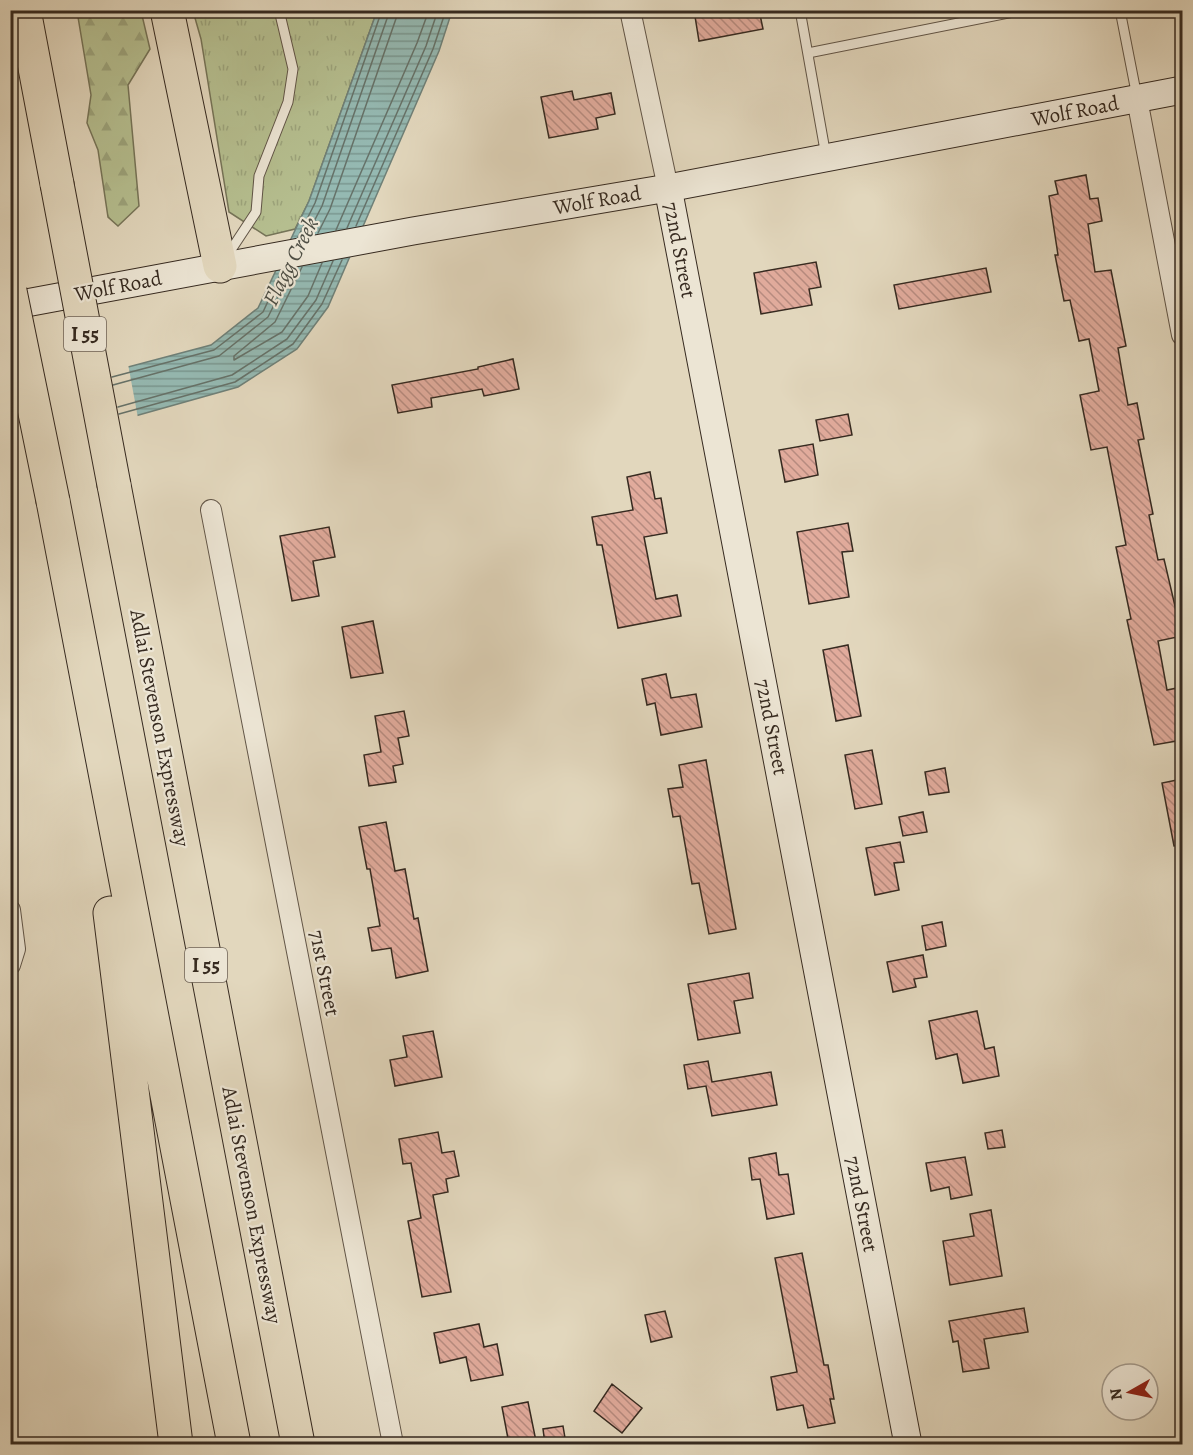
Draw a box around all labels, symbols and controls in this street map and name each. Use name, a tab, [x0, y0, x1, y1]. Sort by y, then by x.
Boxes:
street label: Wolf Road	[1028, 89, 1122, 133]
street label: Wolf Road	[550, 178, 644, 222]
street label: 72nd Street	[657, 200, 703, 301]
water label: Flagg Creek	[256, 212, 326, 311]
street label: Wolf Road	[71, 264, 165, 308]
road number: I 55	[64, 317, 106, 351]
street label: Adlai Stevenson Expressway	[123, 606, 197, 850]
street label: 72nd Street	[749, 677, 795, 778]
street label: 71st Street	[303, 928, 347, 1019]
road number: I 55	[185, 948, 227, 982]
street label: Adlai Stevenson Expressway	[215, 1083, 289, 1327]
street label: 72nd Street	[839, 1154, 885, 1255]
north arrow	[1100, 1362, 1160, 1422]
text: N	[1104, 1386, 1128, 1402]

